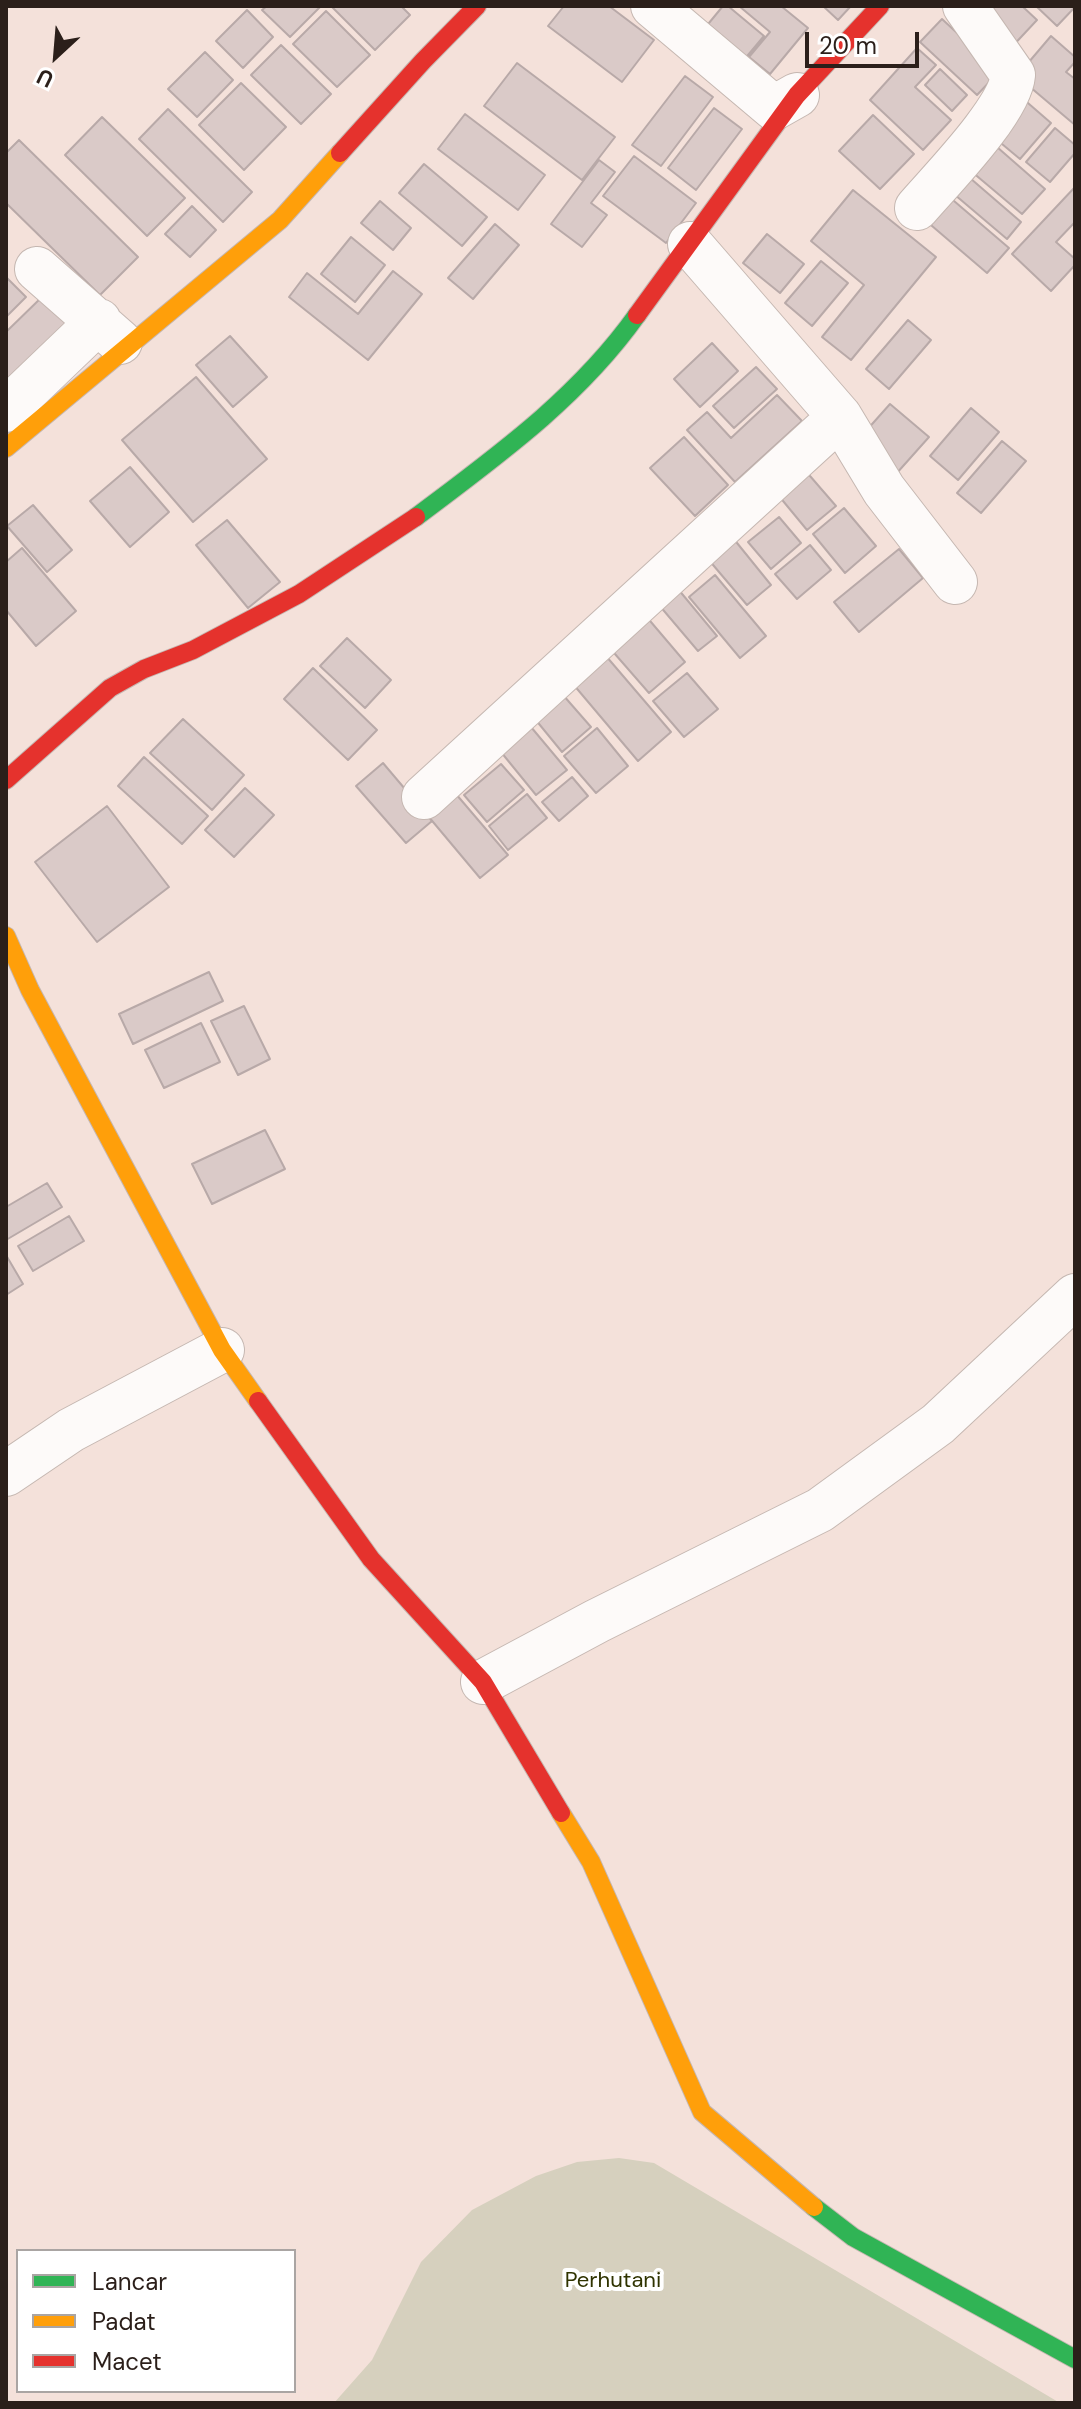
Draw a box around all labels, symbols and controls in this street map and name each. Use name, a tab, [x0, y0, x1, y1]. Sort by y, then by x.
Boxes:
north arrow	[16, 16, 96, 96]
scale bar	[809, 16, 923, 66]
text: 20 m	[819, 30, 877, 61]
text: U	[32, 62, 58, 94]
legend	[16, 2249, 296, 2393]
text: Lancar	[92, 2266, 167, 2297]
park label: Perhutani	[565, 2268, 661, 2294]
text: Padat	[92, 2306, 156, 2337]
text: Macet	[92, 2346, 162, 2377]

